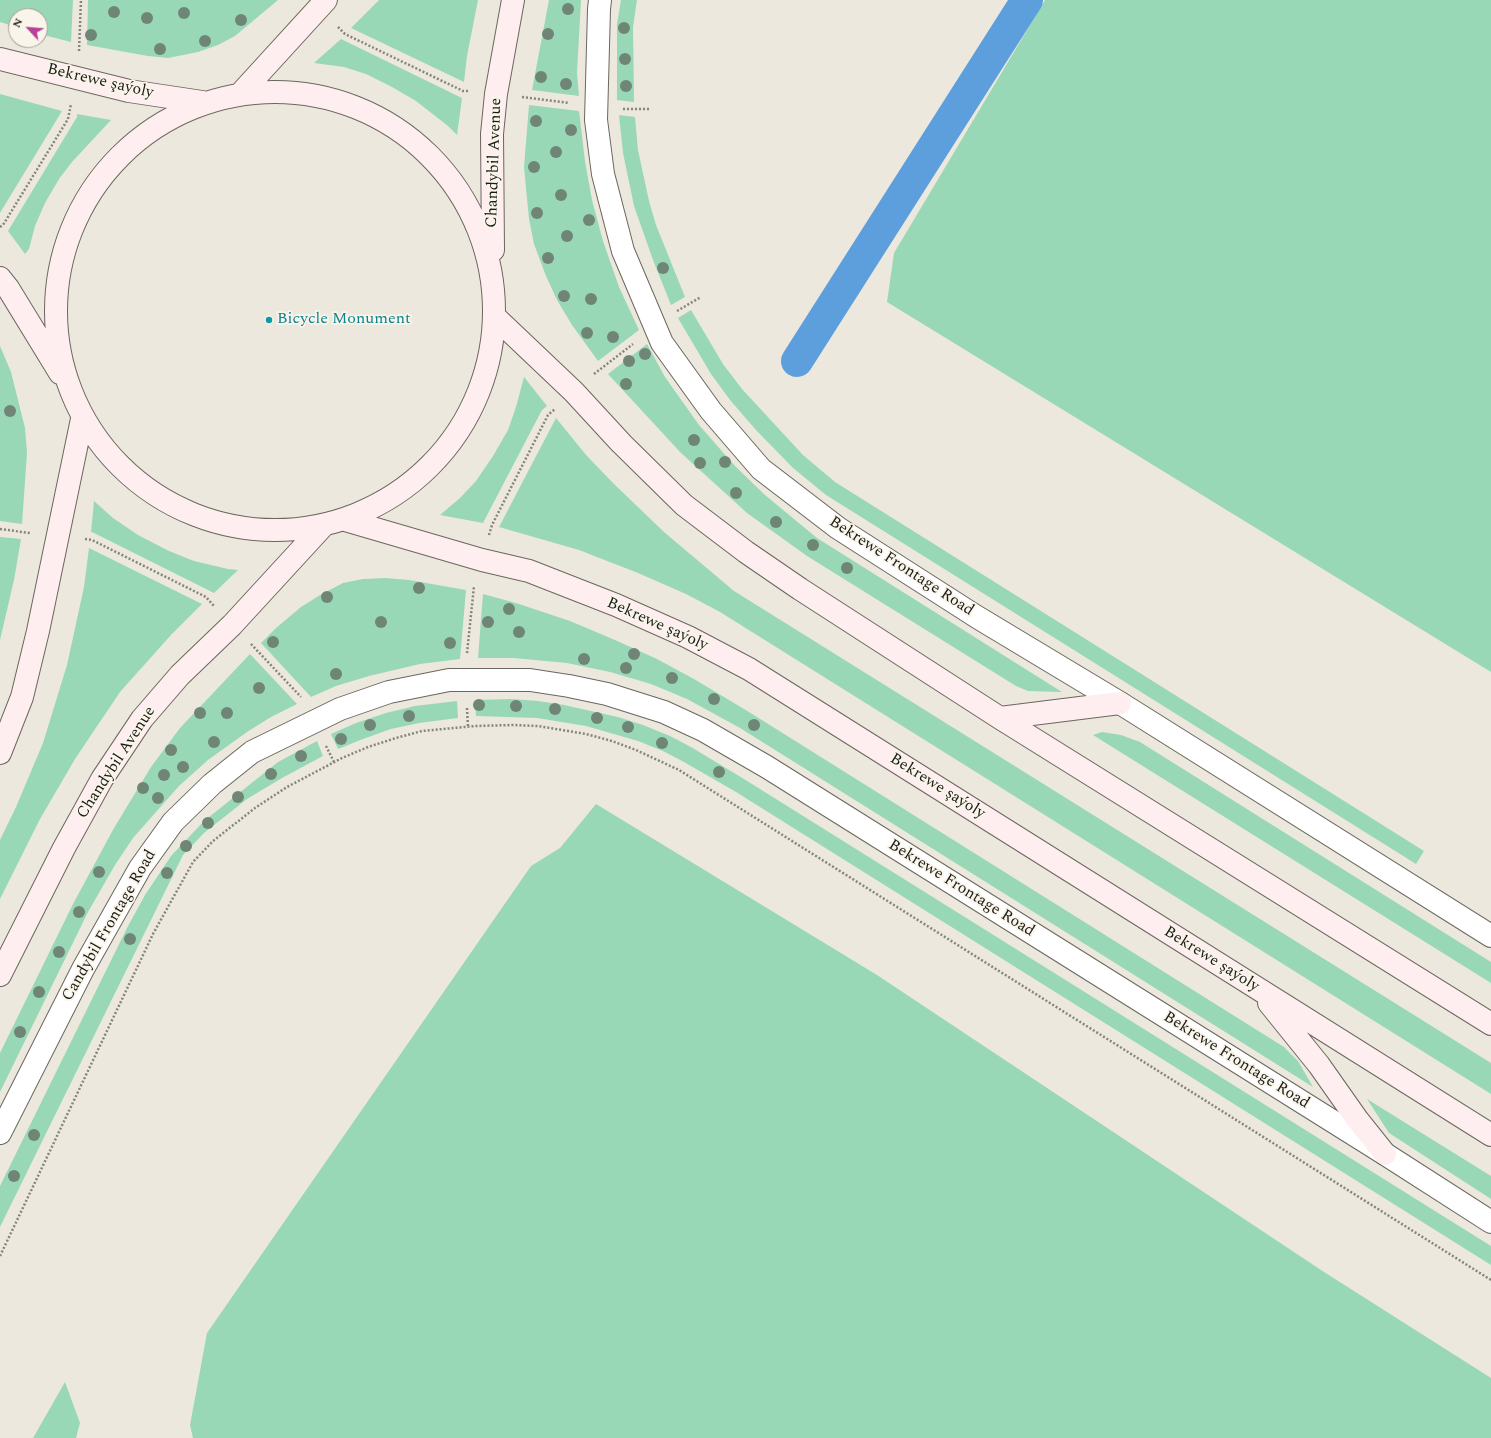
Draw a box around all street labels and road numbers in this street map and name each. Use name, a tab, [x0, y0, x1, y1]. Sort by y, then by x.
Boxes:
street label: Bekrewe şaýoly	[45, 60, 155, 104]
street label: Chandybil Avenue	[483, 98, 507, 228]
street label: Bekrewe Frontage Road	[825, 513, 977, 621]
street label: Bekrewe şaýoly	[603, 594, 711, 656]
street label: Chandybil Avenue	[74, 703, 160, 823]
street label: Bekrewe şaýoly	[886, 750, 988, 824]
street label: Bekrewe Frontage Road	[884, 836, 1038, 942]
street label: Candybil Frontage Road	[59, 847, 161, 1005]
street label: Bekrewe şaýoly	[1160, 923, 1262, 997]
street label: Bekrewe Frontage Road	[1159, 1008, 1313, 1114]

